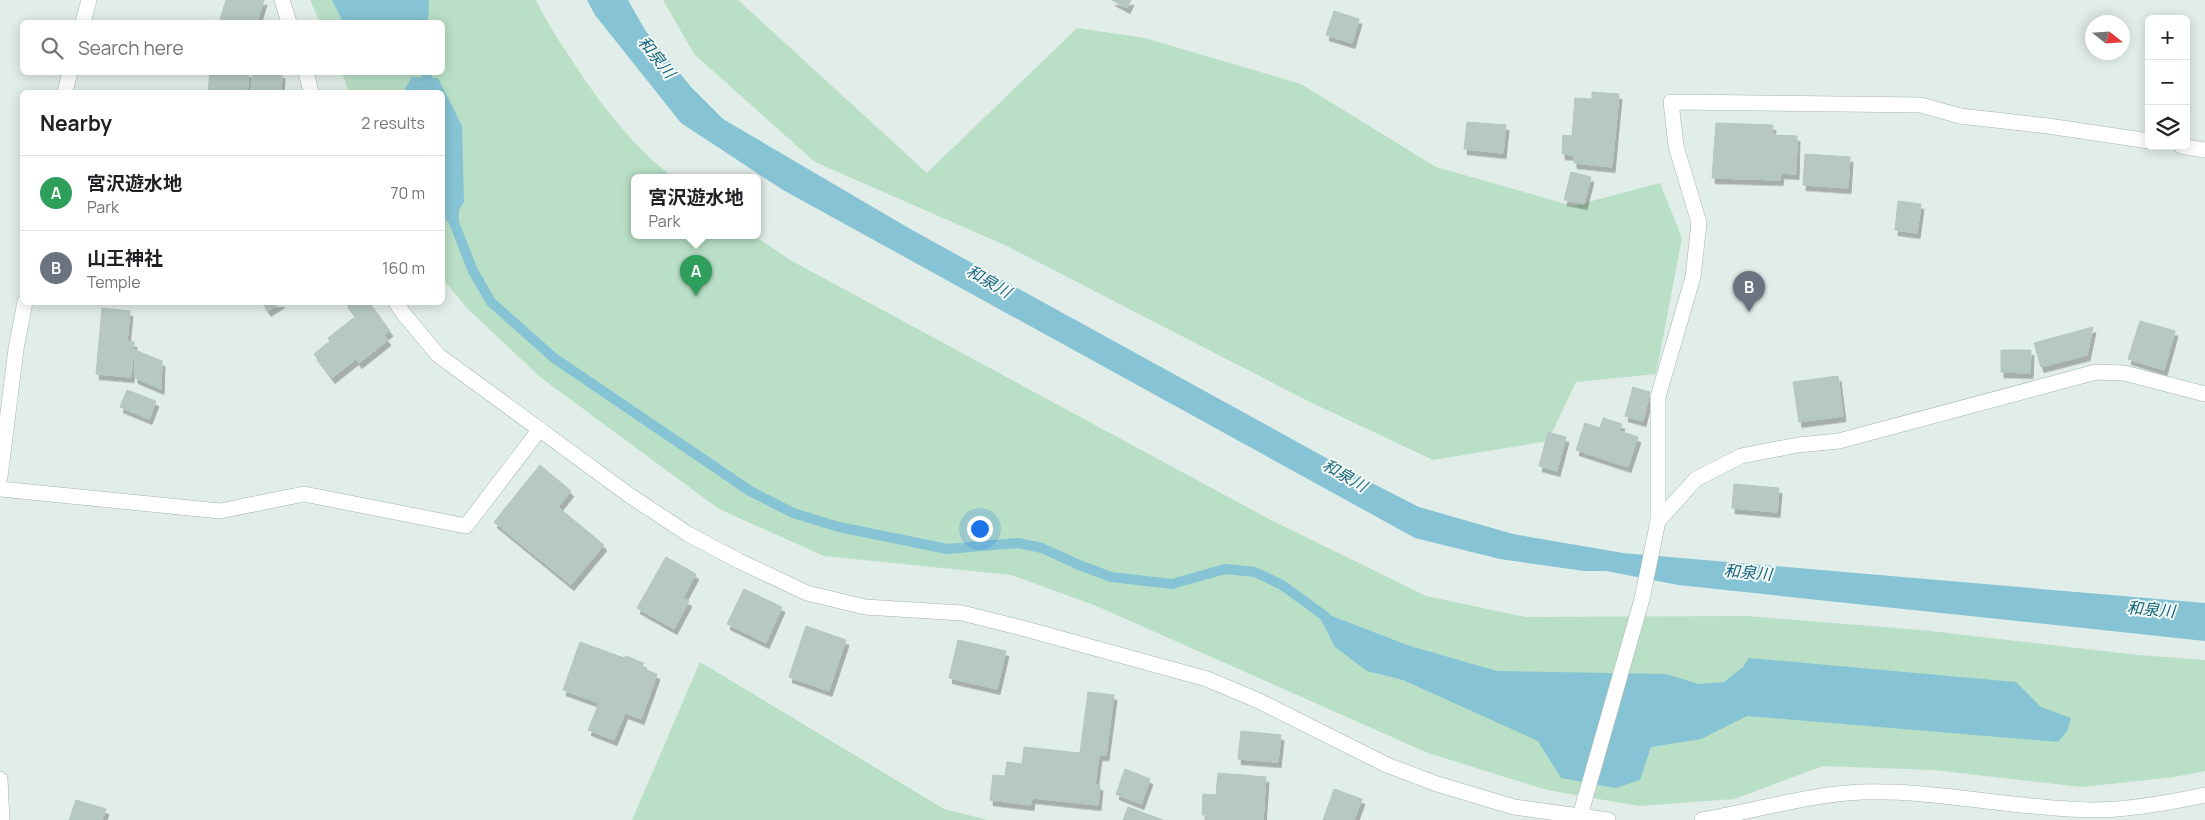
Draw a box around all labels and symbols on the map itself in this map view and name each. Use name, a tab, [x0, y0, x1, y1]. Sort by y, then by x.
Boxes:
north arrow	[2085, 15, 2130, 60]
water label: 和泉川	[633, 31, 682, 84]
pin: A	[680, 255, 712, 296]
water label: 和泉川	[963, 259, 1017, 304]
pin: B	[1733, 271, 1765, 312]
water label: 和泉川	[1319, 453, 1373, 498]
your location	[967, 516, 993, 542]
water label: 和泉川	[1723, 559, 1775, 585]
water label: 和泉川	[2126, 596, 2178, 622]

